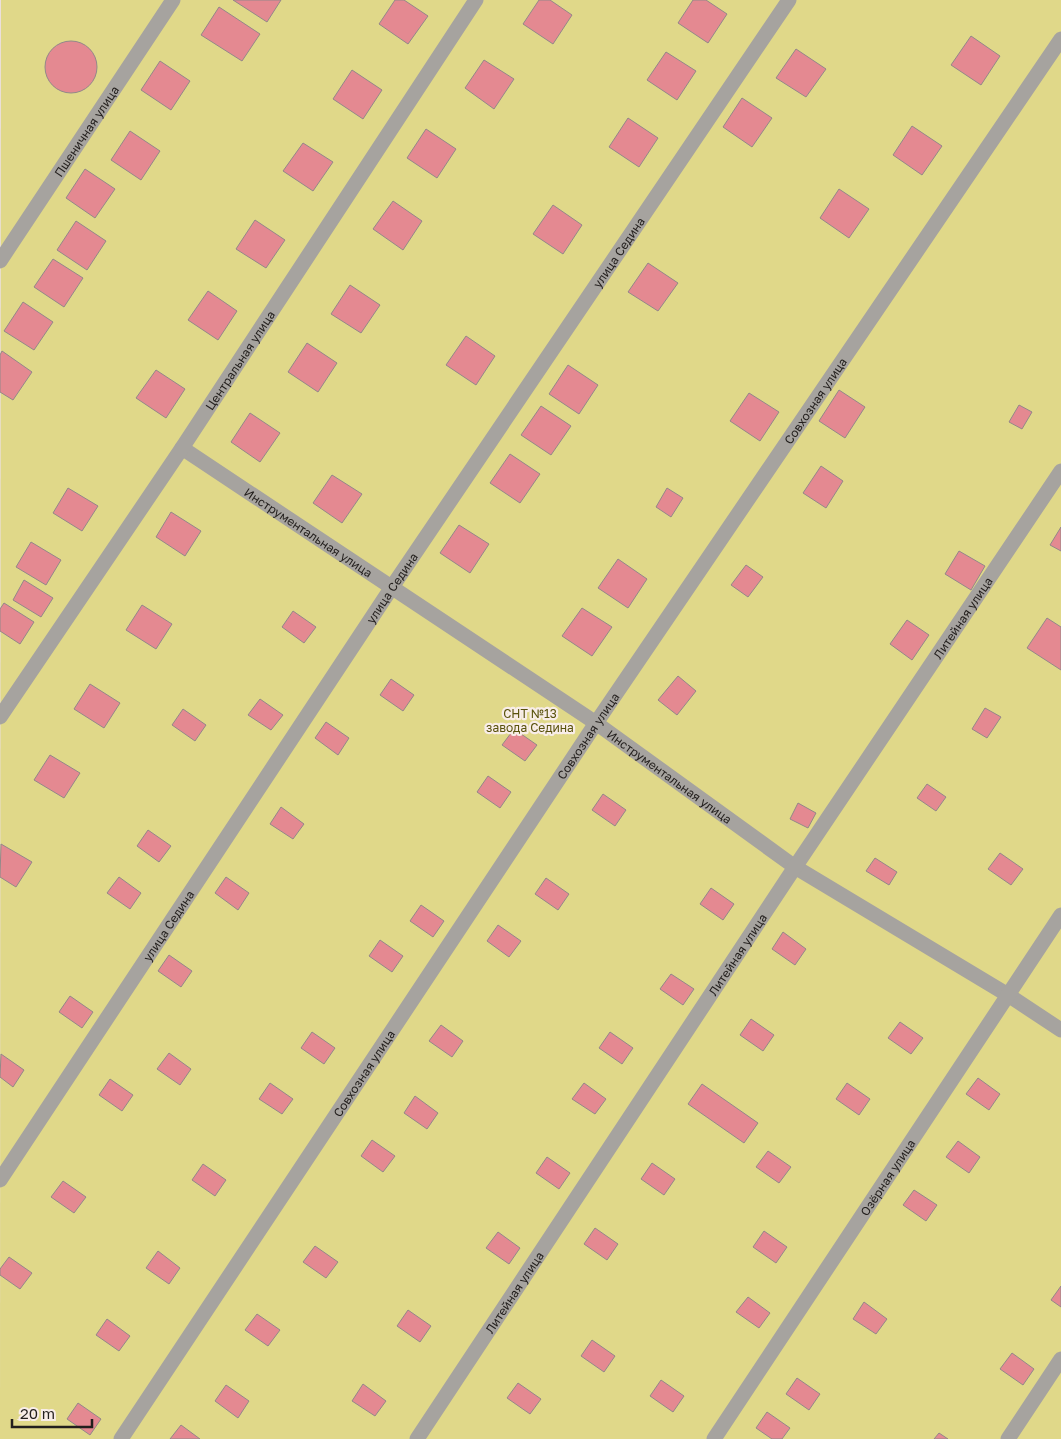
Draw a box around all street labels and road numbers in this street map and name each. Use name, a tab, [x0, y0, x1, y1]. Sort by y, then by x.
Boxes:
street label: Пшеничная улица	[51, 83, 122, 179]
street label: улица Седина	[589, 214, 648, 290]
street label: Центральная улица	[202, 307, 278, 413]
street label: Совхозная улица	[781, 355, 850, 447]
street label: Инструментальная улица	[242, 484, 375, 580]
street label: улица Седина	[363, 550, 421, 626]
street label: Литейная улица	[930, 574, 995, 661]
street label: Совхозная улица	[553, 690, 622, 782]
street label: Инструментальная улица	[604, 726, 735, 827]
street label: улица Седина	[139, 887, 197, 964]
street label: Литейная улица	[705, 910, 770, 998]
street label: Совхозная улица	[329, 1027, 398, 1119]
street label: Озёрная улица	[857, 1136, 918, 1218]
street label: Литейная улица	[482, 1248, 547, 1336]

